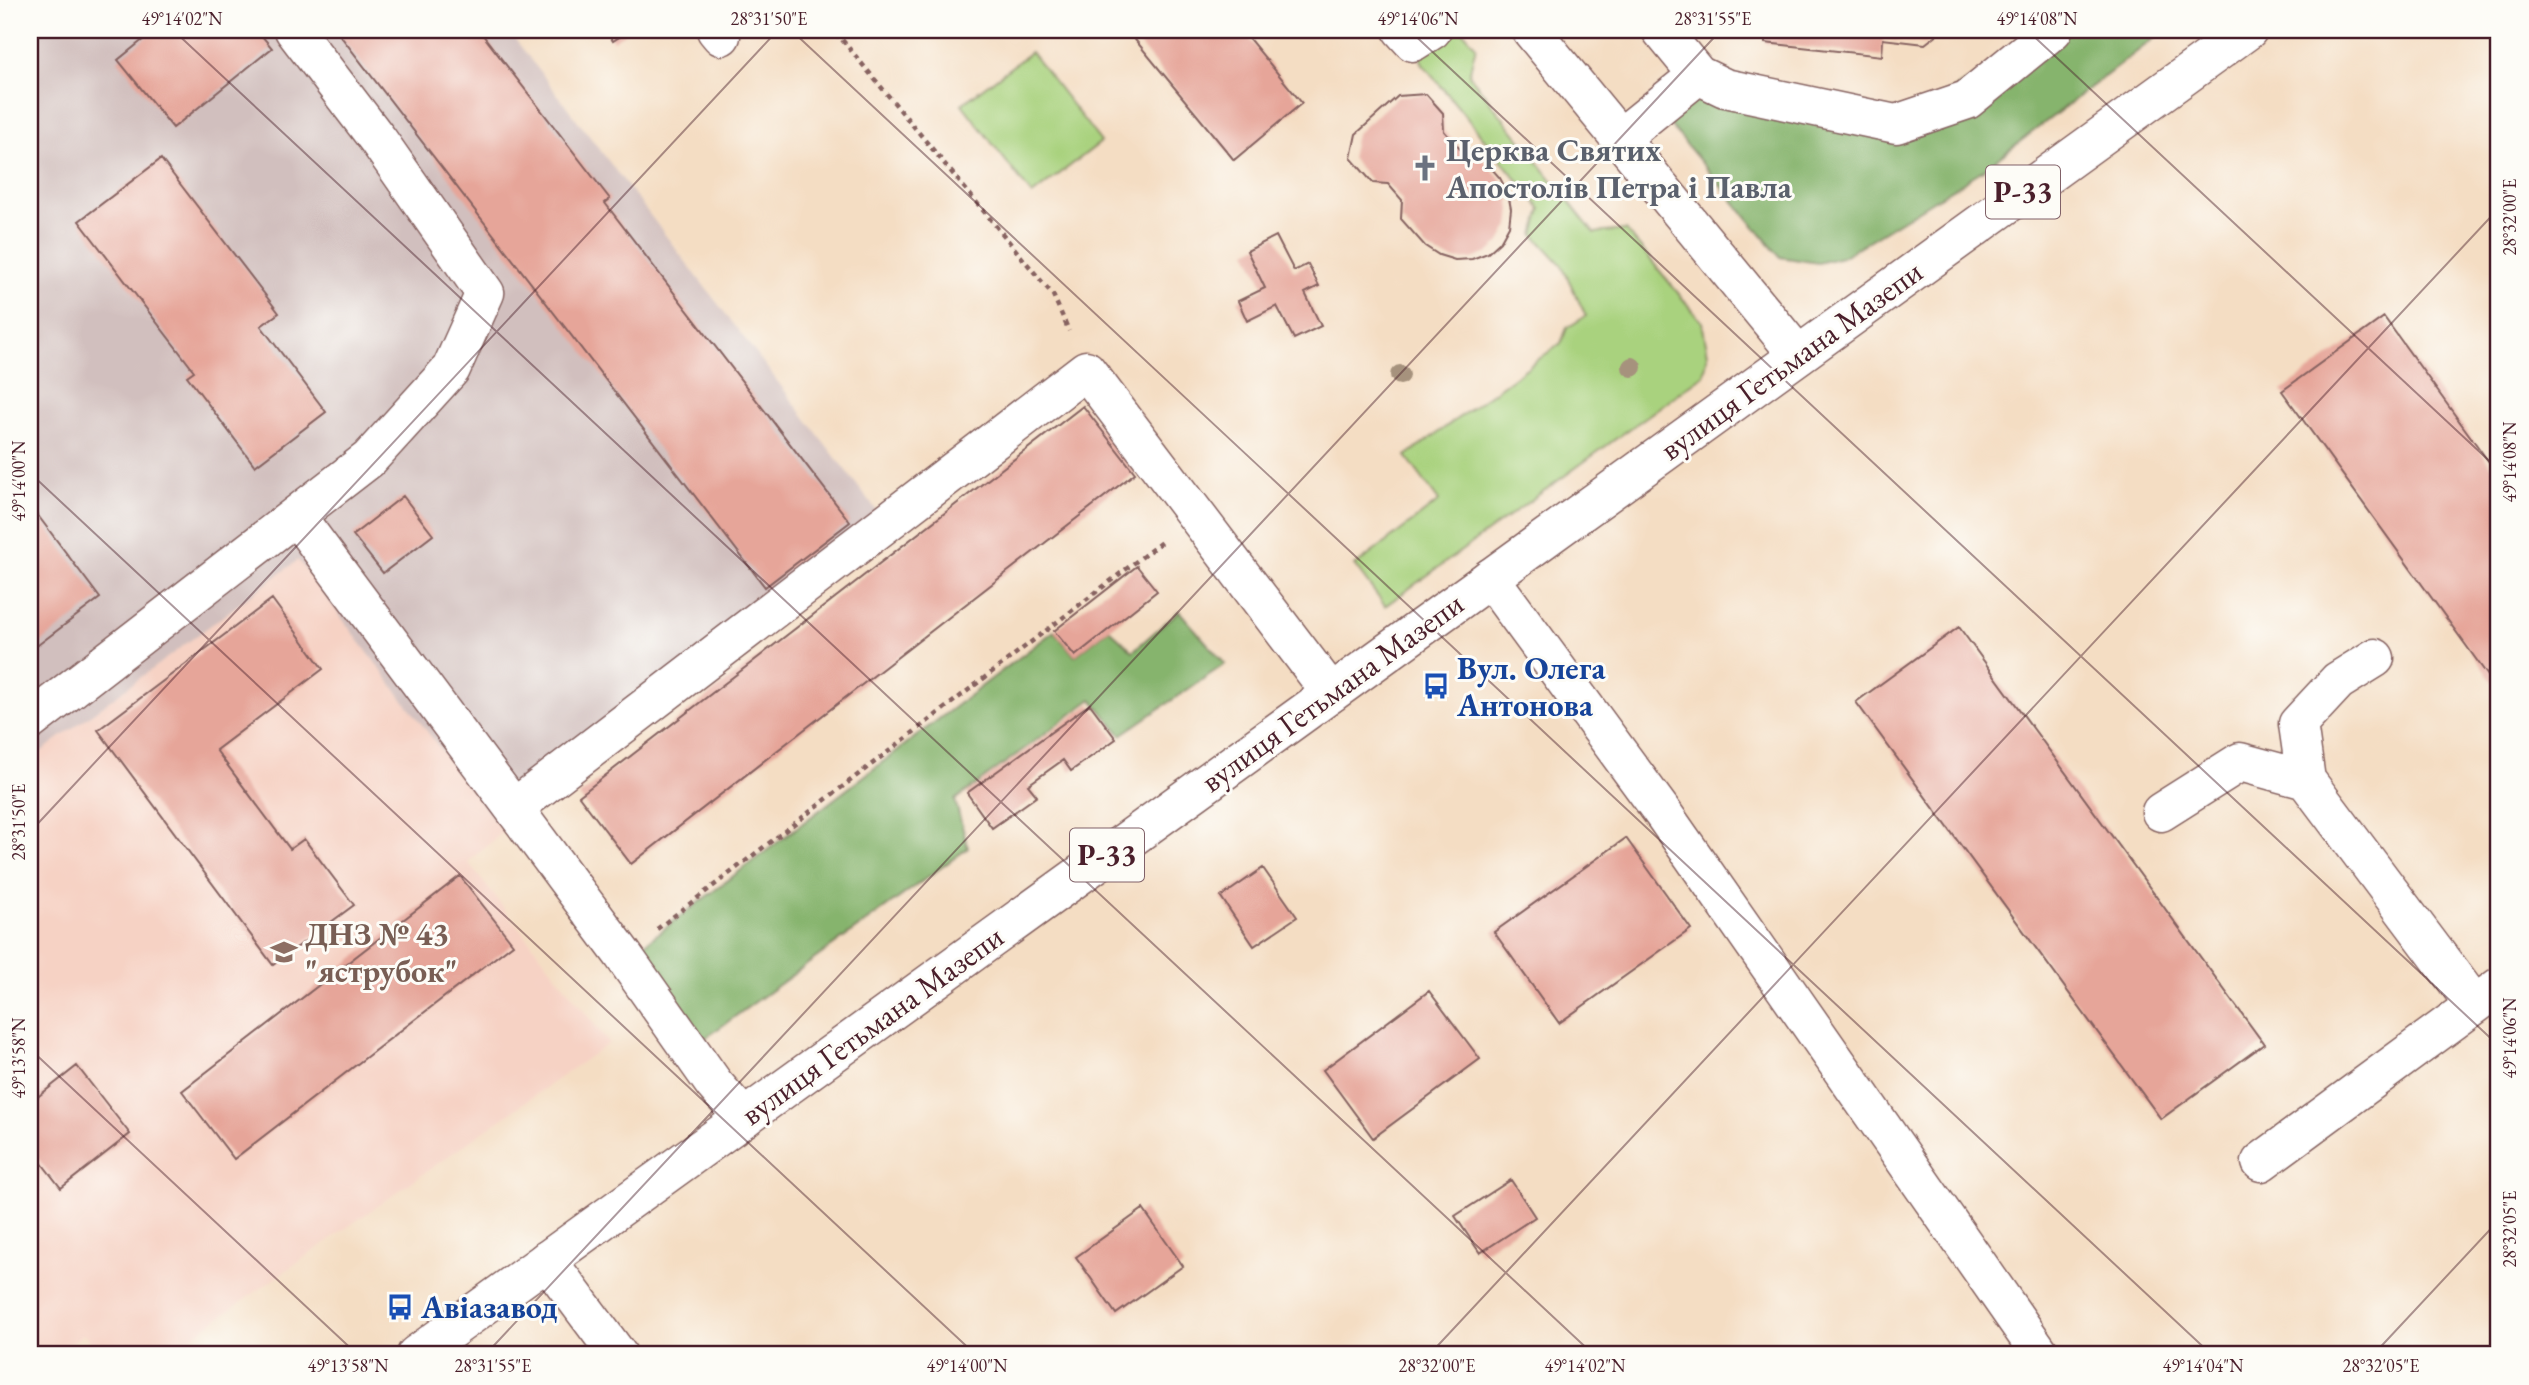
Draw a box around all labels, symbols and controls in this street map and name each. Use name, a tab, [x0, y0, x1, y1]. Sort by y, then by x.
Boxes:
text: 49°14'02"N	[142, 7, 223, 30]
text: 28°31'50"E	[731, 7, 807, 30]
text: 49°14'06"N	[1378, 7, 1459, 30]
text: 28°31'55"E	[1675, 7, 1751, 30]
text: 49°14'08"N	[1997, 7, 2078, 30]
place label: Церква Святих Апостолів Петра і Павла	[1445, 129, 1793, 208]
church icon: Церква Святих Апостолів Петра і Павла	[1410, 153, 1440, 183]
road number: Р-33	[1986, 166, 2060, 218]
text: 28°32'00"E	[2498, 179, 2521, 255]
street label: вулиця Гетьмана Мазепи	[1651, 250, 1931, 470]
text: 49°14'08"N	[2498, 421, 2521, 502]
text: 49°14'00"N	[7, 440, 30, 521]
street label: вулиця Гетьмана Мазепи	[1192, 582, 1472, 802]
place label: Вул. Олега Антонова	[1456, 647, 1606, 726]
bus stop icon: Вул. Олега Антонова	[1421, 671, 1451, 701]
text: 28°31'50"E	[7, 784, 30, 860]
road number: Р-33	[1070, 828, 1144, 882]
place label: ДНЗ № 43 "яструбок"	[305, 913, 457, 992]
street label: вулиця Гетьмана Мазепи	[732, 915, 1012, 1135]
school or university icon: ДНЗ № 43 "яструбок"	[269, 937, 299, 967]
text: 49°14'06"N	[2498, 997, 2521, 1078]
text: 49°13'58"N	[7, 1017, 30, 1098]
text: 28°32'05"E	[2498, 1191, 2521, 1267]
place label: Авіазавод	[420, 1286, 558, 1328]
bus stop icon: Авіазавод	[385, 1292, 415, 1322]
text: 49°13'58"N	[308, 1354, 389, 1377]
text: 28°31'55"E	[455, 1354, 531, 1377]
text: 49°14'00"N	[927, 1354, 1008, 1377]
text: 28°32'00"E	[1399, 1354, 1475, 1377]
text: 49°14'02"N	[1545, 1354, 1626, 1377]
text: 49°14'04"N	[2163, 1354, 2244, 1377]
text: 28°32'05"E	[2343, 1354, 2419, 1377]

